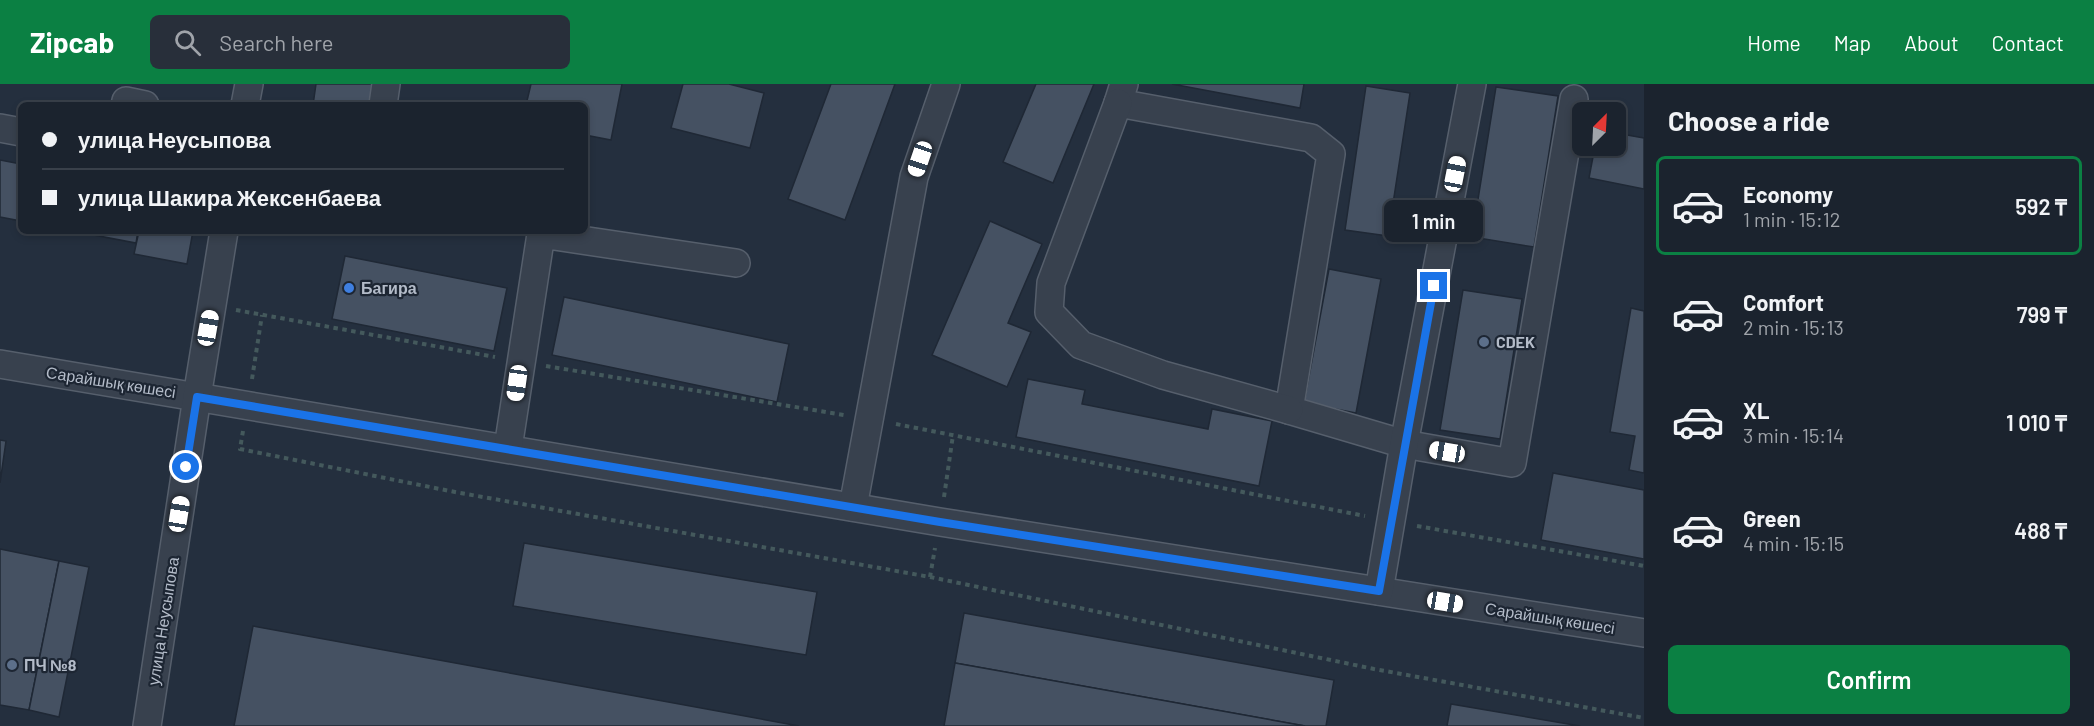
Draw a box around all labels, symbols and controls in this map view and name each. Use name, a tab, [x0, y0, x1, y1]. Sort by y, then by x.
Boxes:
search box	[150, 15, 570, 69]
text: Zipcab	[30, 25, 114, 59]
icon: search	[171, 26, 204, 59]
text: Search here	[219, 29, 334, 55]
text: Home	[1747, 30, 1801, 55]
text: Map	[1834, 30, 1871, 55]
text: About	[1904, 30, 1959, 55]
text: Contact	[1992, 30, 2064, 55]
north arrow	[1572, 102, 1626, 156]
map controls	[1572, 102, 1626, 156]
text: Choose a ride	[1668, 104, 1830, 136]
text: улица Неусыпова	[78, 126, 271, 152]
car	[906, 139, 934, 179]
car	[1443, 155, 1467, 193]
icon: car	[1671, 179, 1725, 233]
text: Economy	[1743, 181, 1833, 207]
text: улица Шакира Жексенбаева	[78, 184, 381, 210]
text: 592 ₸	[2015, 193, 2067, 219]
callout: 1 min	[1384, 199, 1484, 241]
text: 1 min · 15:12	[1743, 207, 1840, 231]
text: 1 min	[1412, 209, 1455, 233]
route end	[1420, 272, 1447, 299]
place label: Багира	[361, 278, 417, 297]
marker: Багира	[342, 281, 356, 295]
icon: car	[1671, 287, 1725, 341]
text: Comfort	[1743, 289, 1824, 315]
text: 799 ₸	[2017, 301, 2067, 327]
car	[196, 309, 220, 347]
text: 2 min · 15:13	[1743, 315, 1844, 339]
place label: CDEK	[1496, 332, 1535, 351]
marker: CDEK	[1477, 335, 1491, 349]
street label: Сарайшық көшесі	[45, 362, 177, 401]
car	[506, 364, 528, 402]
icon: car	[1671, 395, 1725, 449]
text: XL	[1743, 397, 1769, 423]
text: 1 010 ₸	[2006, 409, 2067, 435]
text: 3 min · 15:14	[1743, 423, 1844, 447]
car	[1428, 440, 1466, 464]
route start	[172, 453, 199, 480]
car	[167, 495, 191, 533]
icon: car	[1671, 503, 1725, 557]
text: Green	[1743, 505, 1801, 531]
text: 488 ₸	[2014, 517, 2067, 543]
text: 4 min · 15:15	[1743, 531, 1844, 555]
street label: улица Неусыпова	[143, 555, 182, 686]
car	[1426, 590, 1464, 614]
street label: Сарайшық көшесі	[1484, 598, 1616, 637]
button: Confirm	[1668, 645, 2070, 714]
place label: ПЧ №8	[24, 655, 77, 674]
marker: ПЧ №8	[5, 658, 19, 672]

